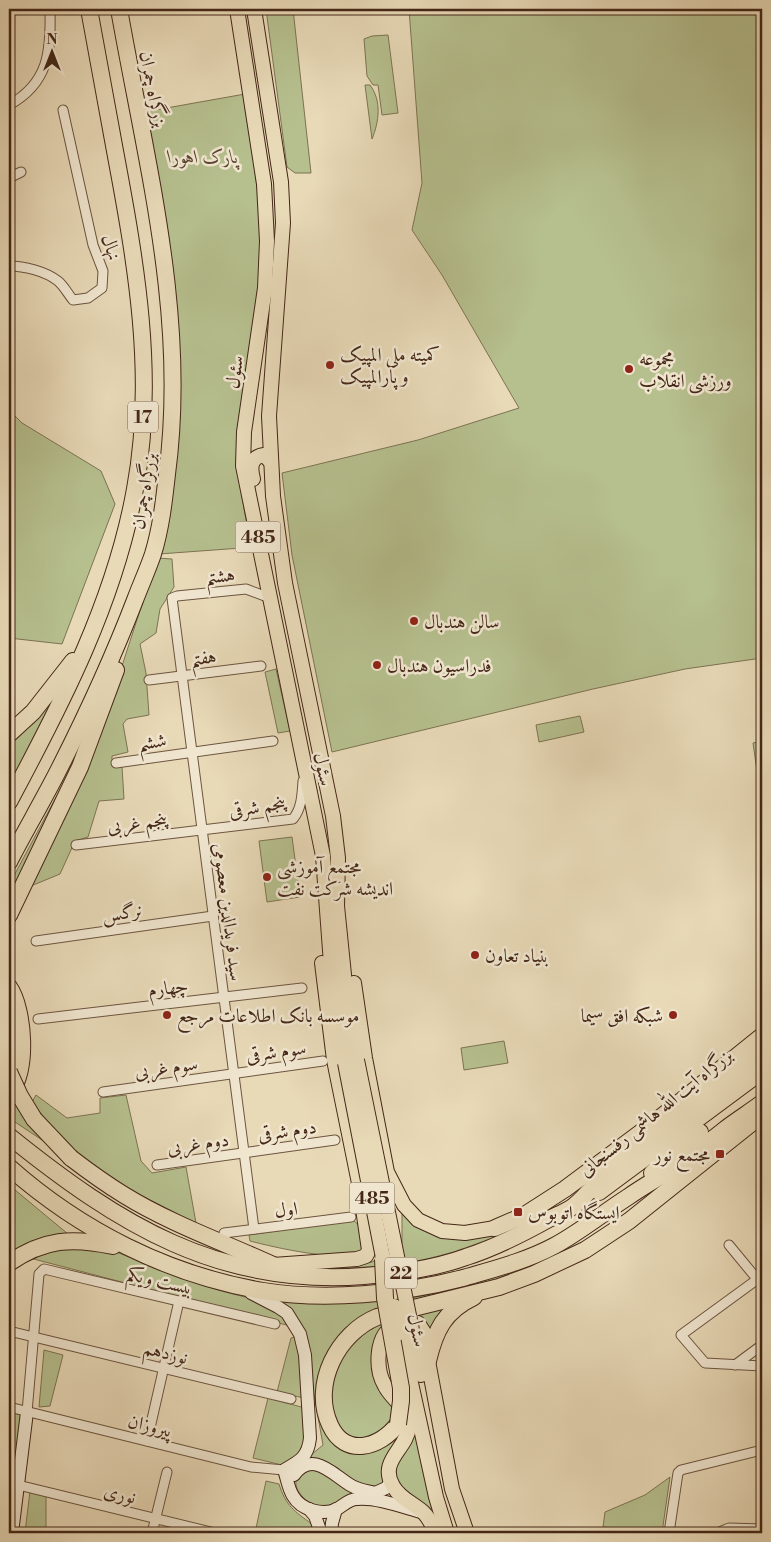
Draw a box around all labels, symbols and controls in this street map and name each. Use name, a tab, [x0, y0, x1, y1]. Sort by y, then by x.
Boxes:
north arrow	[28, 28, 78, 78]
text: N	[46, 31, 58, 49]
street label: بزرگراه چمران	[134, 49, 173, 130]
park label: پارک اهورا	[167, 145, 240, 170]
street label: نهال	[96, 231, 126, 263]
place label: کمیته ملی المپیک و پارالمپیک	[340, 343, 440, 390]
place label: مجموعه ورزشی انقلاب	[639, 347, 732, 394]
street label: سئول	[221, 354, 249, 391]
marker: کمیته ملی المپیک و پارالمپیک	[324, 359, 336, 371]
marker: مجموعه ورزشی انقلاب	[623, 363, 635, 375]
road number: 17	[128, 402, 158, 432]
street label: بزرگراه چمران	[125, 450, 162, 531]
road number: 485	[236, 522, 280, 552]
street label: هشتم	[204, 562, 237, 596]
place label: سالن هندبال	[424, 610, 500, 635]
marker: سالن هندبال	[408, 615, 420, 627]
street label: هفتم	[188, 644, 219, 679]
place label: فدراسیون هندبال	[387, 654, 492, 678]
marker: فدراسیون هندبال	[371, 659, 383, 671]
street label: ششم	[136, 728, 169, 763]
street label: سئول	[308, 750, 338, 788]
street label: پنجم شرقی	[227, 790, 290, 830]
street label: پنجم غربی	[106, 807, 171, 845]
street label: سید فریدالدین معصومی	[208, 842, 248, 982]
place label: مجتمع آموزشی اندیشه شرکت نفت	[277, 855, 393, 901]
marker: مجتمع آموزشی اندیشه شرکت نفت	[261, 871, 273, 883]
street label: نرگس	[100, 898, 144, 928]
place label: بنیاد تعاون	[485, 944, 549, 968]
marker: بنیاد تعاون	[469, 949, 481, 961]
street label: چهارم	[147, 974, 190, 1006]
place label: موسسه بانک اطلاعات مرجع	[177, 1004, 359, 1033]
place label: شبکه افق سیما	[581, 1004, 663, 1028]
marker: موسسه بانک اطلاعات مرجع	[161, 1009, 173, 1021]
marker: شبکه افق سیما	[667, 1009, 679, 1021]
street label: سوم شرقی	[245, 1036, 308, 1072]
street label: بزرگراه آیت الله هاشمی رفسنجانی	[572, 1041, 738, 1183]
street label: سوم غربی	[133, 1052, 200, 1088]
street label: دوم شرقی	[256, 1115, 319, 1151]
street label: دوم غربی	[166, 1128, 231, 1164]
place label: مجتمع نور	[652, 1143, 710, 1172]
marker: مجتمع نور	[714, 1148, 726, 1160]
road number: 485	[350, 1182, 394, 1214]
street label: اول	[273, 1197, 299, 1223]
place label: ایستگاه اتوبوس	[528, 1200, 620, 1225]
marker: ایستگاه اتوبوس	[512, 1206, 524, 1218]
road number: 22	[385, 1258, 417, 1288]
street label: بیست ویکم	[123, 1262, 195, 1305]
street label: سئول	[402, 1311, 432, 1349]
street label: نوزدهم	[140, 1336, 190, 1376]
street label: پیروزان	[125, 1409, 175, 1444]
street label: نوری	[101, 1479, 138, 1509]

